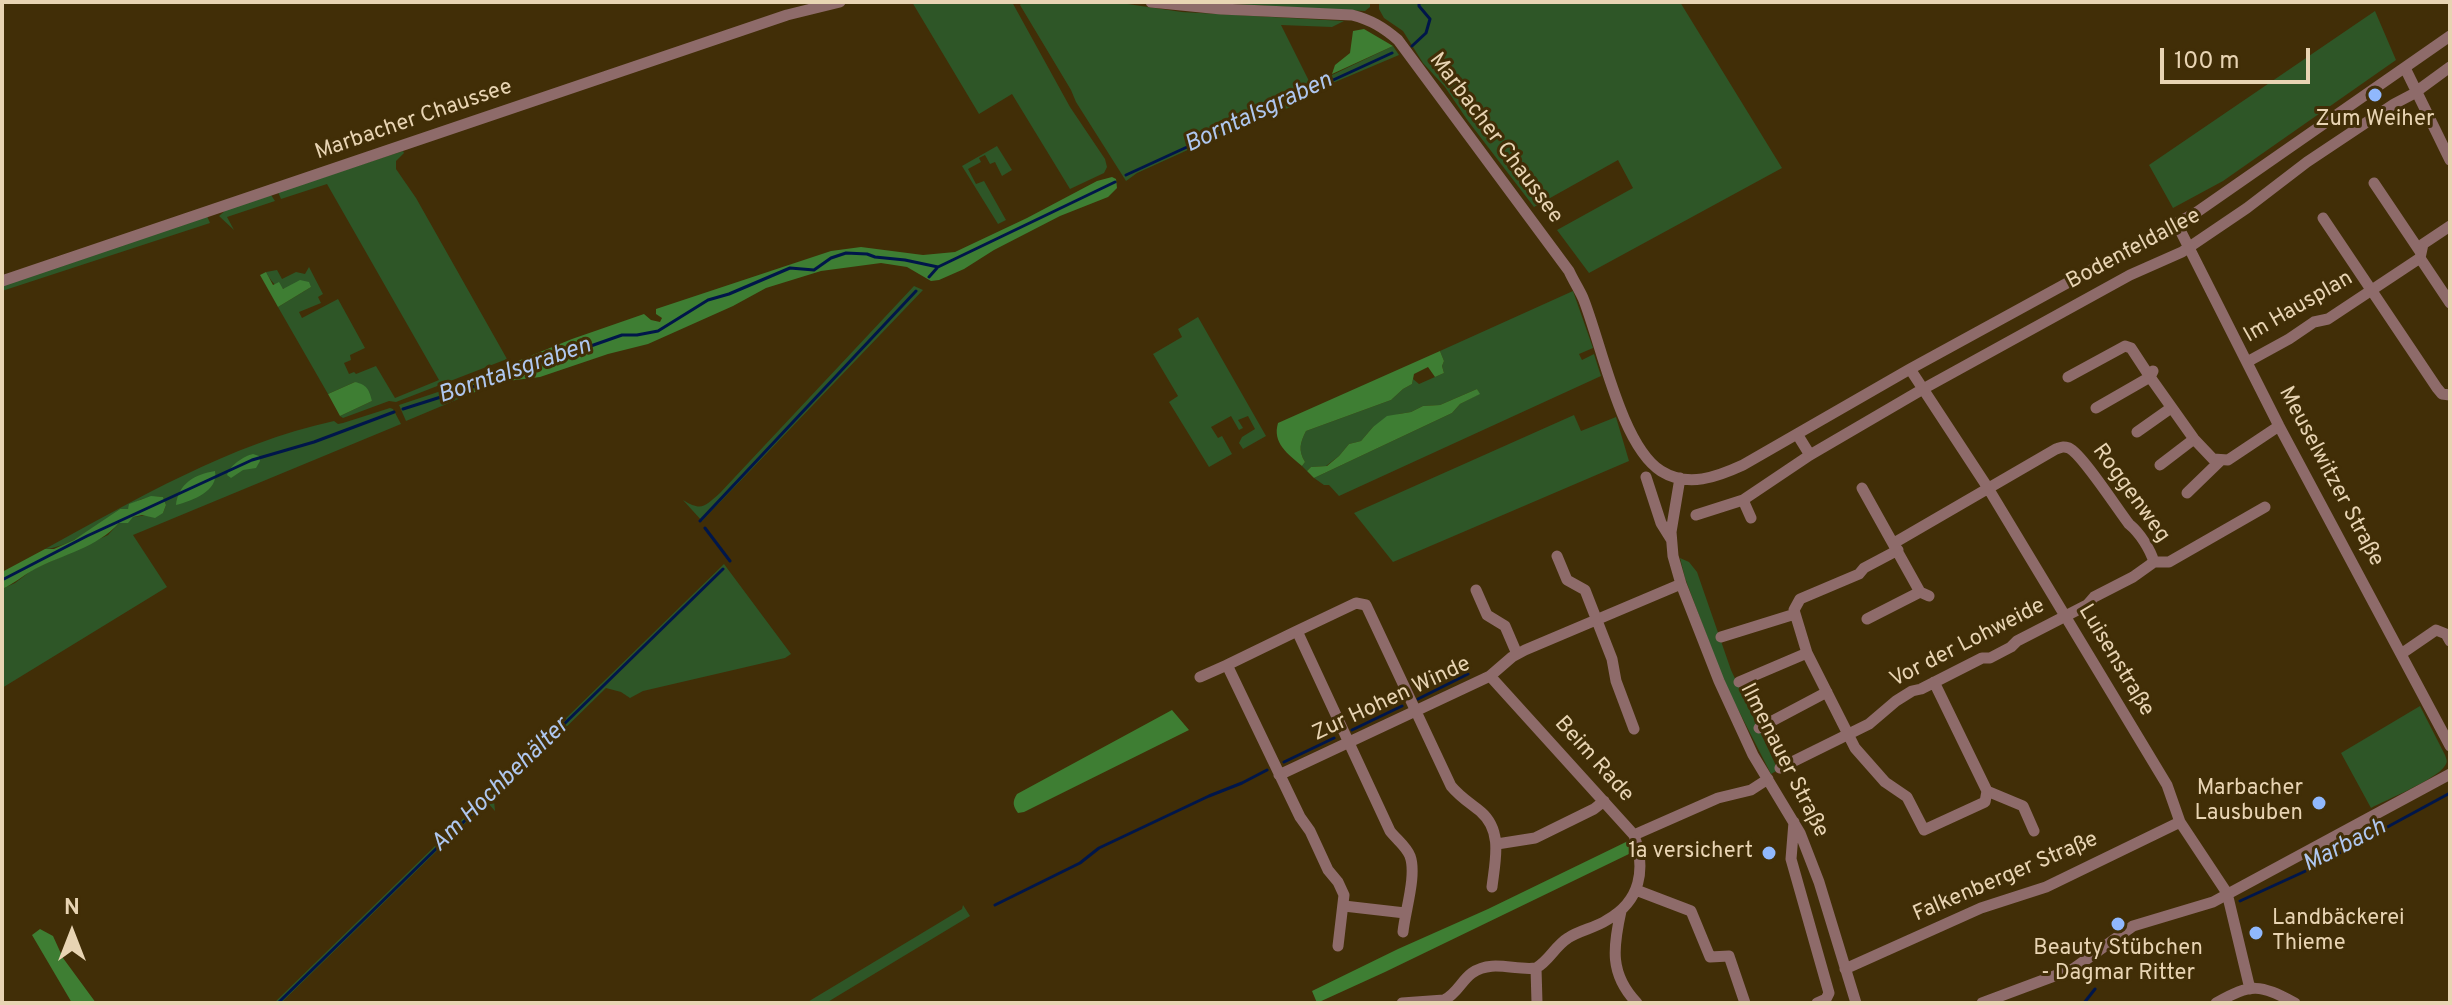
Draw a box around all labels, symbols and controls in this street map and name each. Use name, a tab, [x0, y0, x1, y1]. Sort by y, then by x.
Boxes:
scale bar	[2164, 32, 2314, 82]
text: 100 m	[2174, 47, 2240, 77]
street label: Marbacher Chaussee	[1422, 49, 1568, 229]
water label: Borntalsgraben	[1181, 67, 1337, 161]
street label: Marbacher Chaussee	[312, 75, 516, 167]
marker: Zum Weiher	[2366, 86, 2384, 104]
place label: Zum Weiher	[2315, 108, 2435, 134]
street label: Bodenfeldallee	[2062, 204, 2206, 296]
street label: Im Hausplan	[2240, 266, 2358, 350]
water label: Borntalsgraben	[435, 332, 595, 412]
street label: Meuselwitzer Straße	[2271, 383, 2389, 571]
street label: Roggenweg	[2085, 439, 2175, 549]
street label: Vor der Lohweide	[1886, 594, 2050, 694]
street label: Luisenstraße	[2071, 600, 2159, 722]
street label: Zur Hohen Winde	[1309, 652, 1475, 748]
street label: Ilmenauer Straße	[1733, 680, 1833, 842]
street label: Beim Rade	[1548, 712, 1638, 808]
water label: Am Hochbehälter	[426, 713, 576, 859]
place label: Marbacher Lausbuben	[2195, 777, 2303, 828]
marker: Marbacher Lausbuben	[2310, 794, 2328, 812]
water label: Marbach	[2299, 814, 2391, 880]
street label: Falkenberger Straße	[1910, 827, 2102, 929]
place label: 1a versichert	[1628, 840, 1753, 866]
marker: 1a versichert	[1760, 844, 1778, 862]
north arrow	[32, 893, 112, 973]
text: N	[64, 895, 80, 922]
place label: Landbäckerei Thieme	[2272, 907, 2405, 958]
marker: Beauty Stübchen - Dagmar Ritter	[2109, 915, 2127, 933]
marker: Landbäckerei Thieme	[2247, 924, 2265, 942]
place label: Beauty Stübchen - Dagmar Ritter	[2033, 937, 2203, 988]

